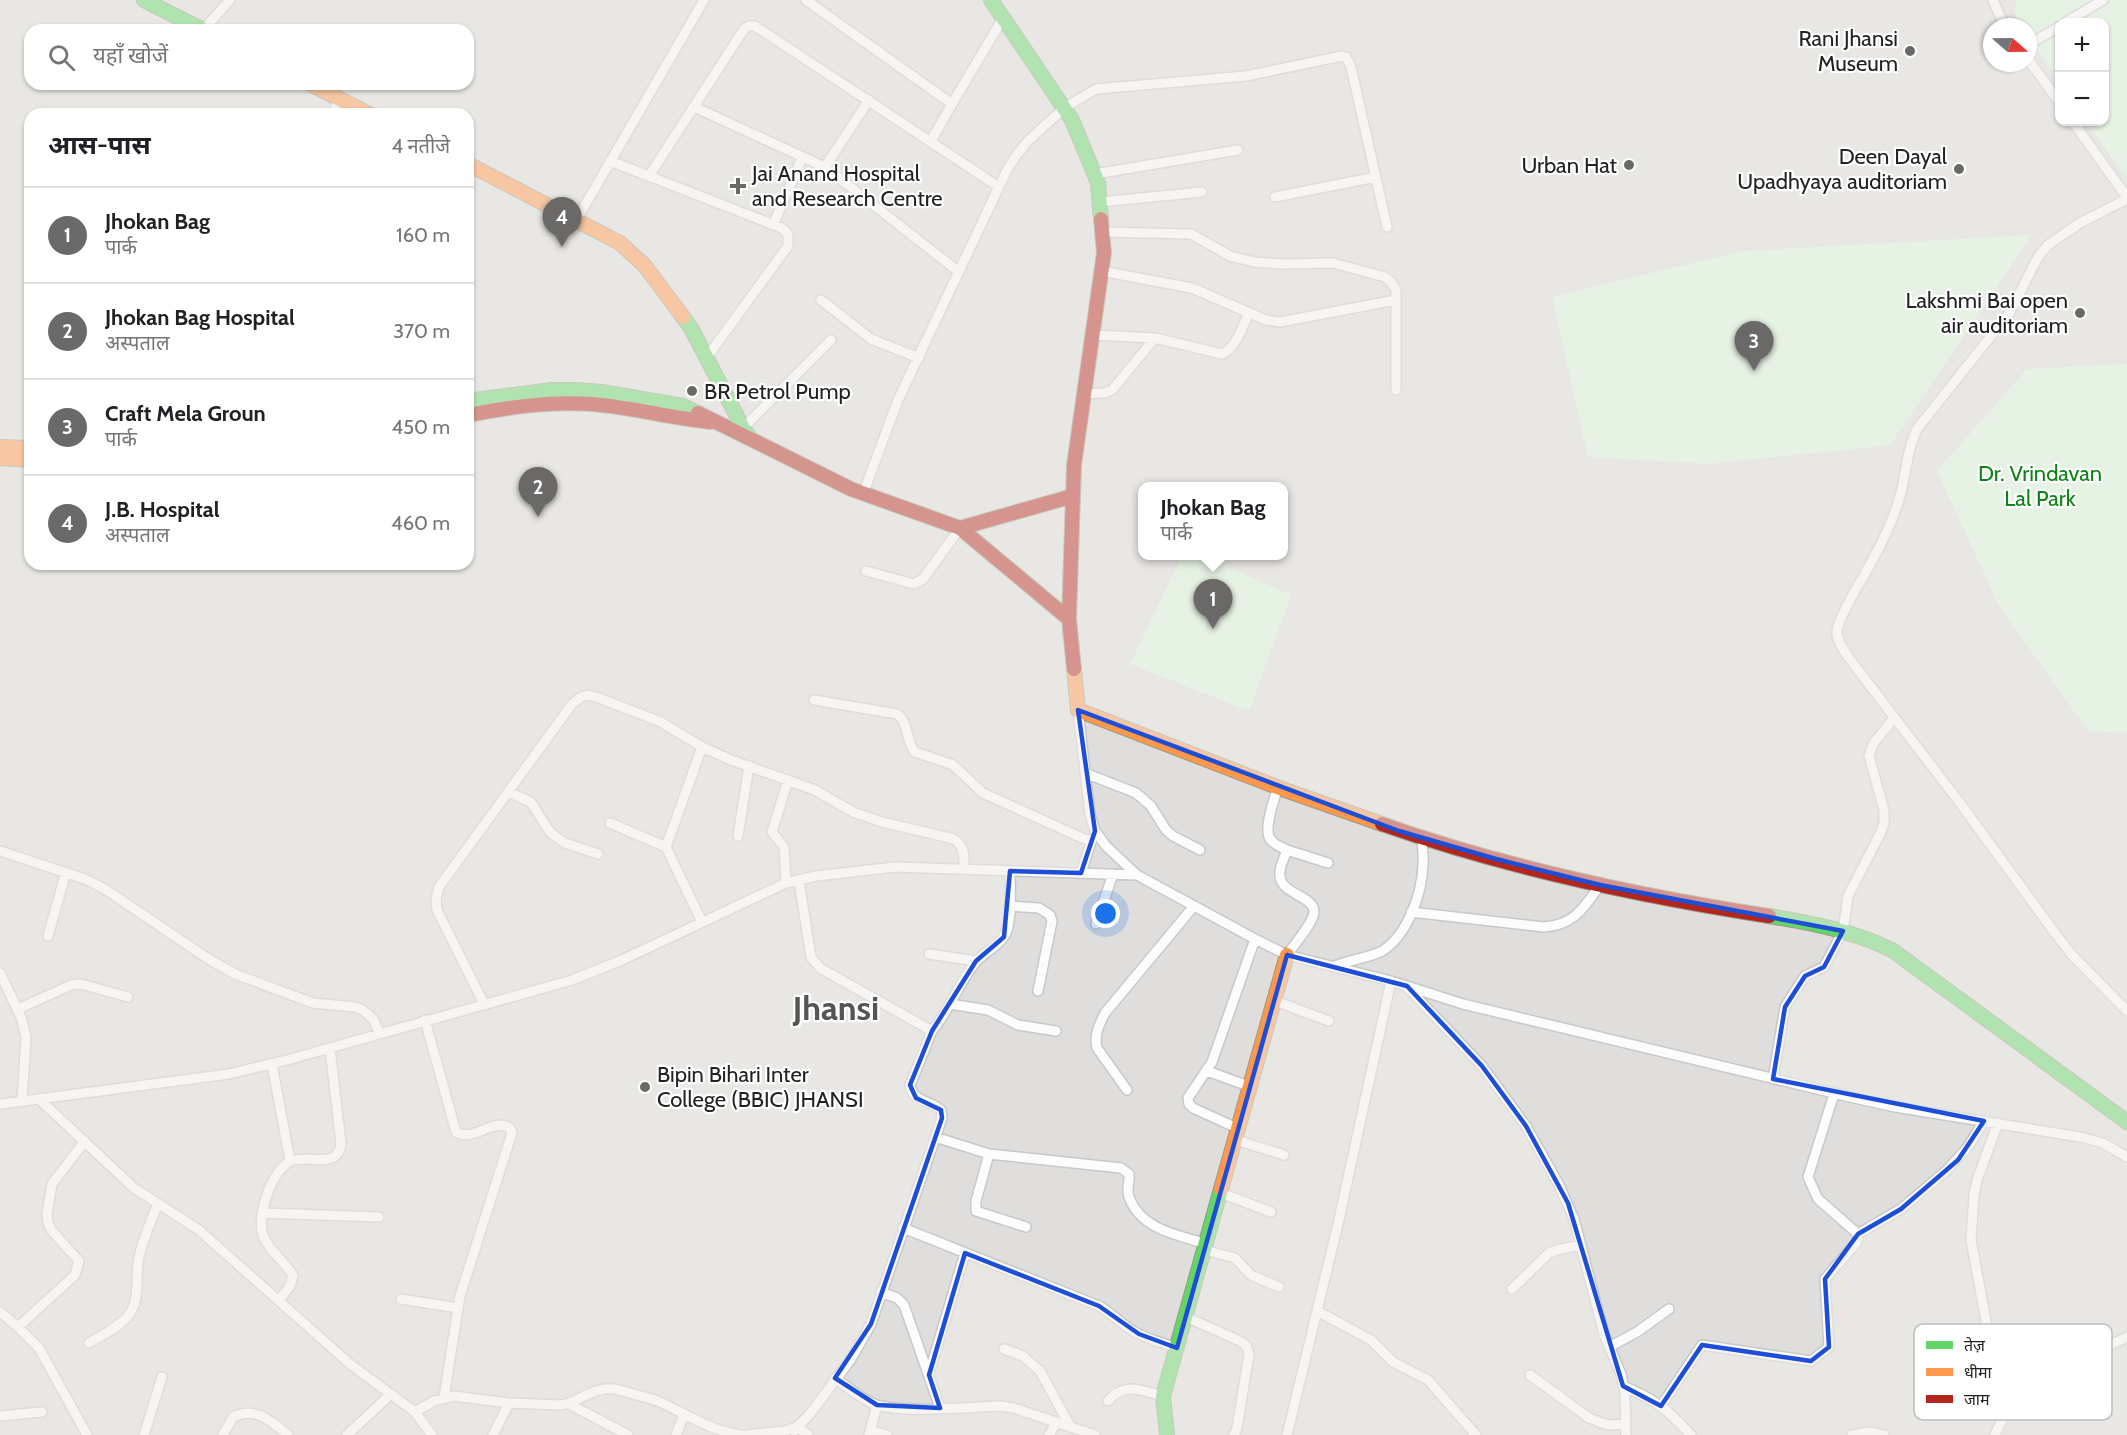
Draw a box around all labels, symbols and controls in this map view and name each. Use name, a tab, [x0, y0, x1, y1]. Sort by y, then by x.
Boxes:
north arrow	[1983, 18, 2037, 72]
map controls	[2055, 18, 2109, 126]
button: +	[2055, 18, 2109, 72]
search box	[24, 24, 474, 90]
place label: Rani Jhansi Museum	[1798, 25, 1898, 77]
icon: search	[45, 41, 78, 74]
text: यहाँ खोजें	[93, 42, 168, 69]
marker: Rani Jhansi Museum	[1903, 44, 1917, 58]
button: −	[2055, 72, 2109, 126]
text: आस-पास	[48, 129, 151, 161]
text: 4 नतीजे	[391, 134, 450, 158]
place label: Deen Dayal Upadhyaya auditoriam	[1737, 143, 1948, 195]
place label: Urban Hat	[1521, 152, 1618, 179]
marker: Urban Hat	[1622, 158, 1636, 172]
place label: Jai Anand Hospital and Research Centre	[751, 160, 943, 212]
marker: Deen Dayal Upadhyaya auditoriam	[1952, 162, 1966, 176]
marker: Jai Anand Hospital and Research Centre	[729, 177, 747, 195]
pin: 4	[542, 198, 582, 247]
text: Jhokan Bag	[105, 208, 210, 235]
text: 1	[64, 223, 71, 247]
text: 160 m	[396, 223, 450, 247]
text: पार्क	[105, 235, 137, 259]
place label: Lakshmi Bai open air auditoriam	[1905, 287, 2068, 339]
text: Jhokan Bag Hospital	[105, 304, 295, 331]
marker: Lakshmi Bai open air auditoriam	[2073, 306, 2087, 320]
text: 2	[62, 319, 73, 343]
text: 370 m	[393, 319, 450, 343]
pin: 3	[1734, 322, 1774, 371]
text: अस्पताल	[105, 331, 170, 355]
place label: BR Petrol Pump	[704, 378, 851, 405]
marker: BR Petrol Pump	[685, 384, 699, 398]
text: Craft Mela Groun	[105, 400, 266, 427]
text: 3	[62, 415, 73, 439]
text: 450 m	[392, 415, 450, 439]
text: पार्क	[105, 427, 137, 451]
park label: Dr. Vrindavan Lal Park	[1978, 460, 2102, 512]
pin: 2	[518, 468, 558, 517]
popup	[1138, 482, 1288, 560]
text: Jhokan Bag	[1160, 494, 1266, 521]
text: J.B. Hospital	[105, 496, 219, 523]
text: 4	[61, 511, 74, 535]
text: 460 m	[391, 511, 450, 535]
text: पार्क	[1160, 521, 1192, 545]
text: अस्पताल	[105, 523, 170, 547]
pin: 1	[1194, 580, 1232, 629]
your location	[1091, 899, 1120, 928]
district label: Jhansi	[792, 987, 879, 1029]
place label: Bipin Bihari Inter College (BBIC) JHANSI	[657, 1061, 864, 1113]
marker: Bipin Bihari Inter College (BBIC) JHANSI	[638, 1080, 652, 1094]
legend	[1914, 1324, 2112, 1420]
text: तेज़	[1964, 1336, 1986, 1355]
text: धीमा	[1964, 1363, 1993, 1382]
text: जाम	[1964, 1390, 1990, 1409]

